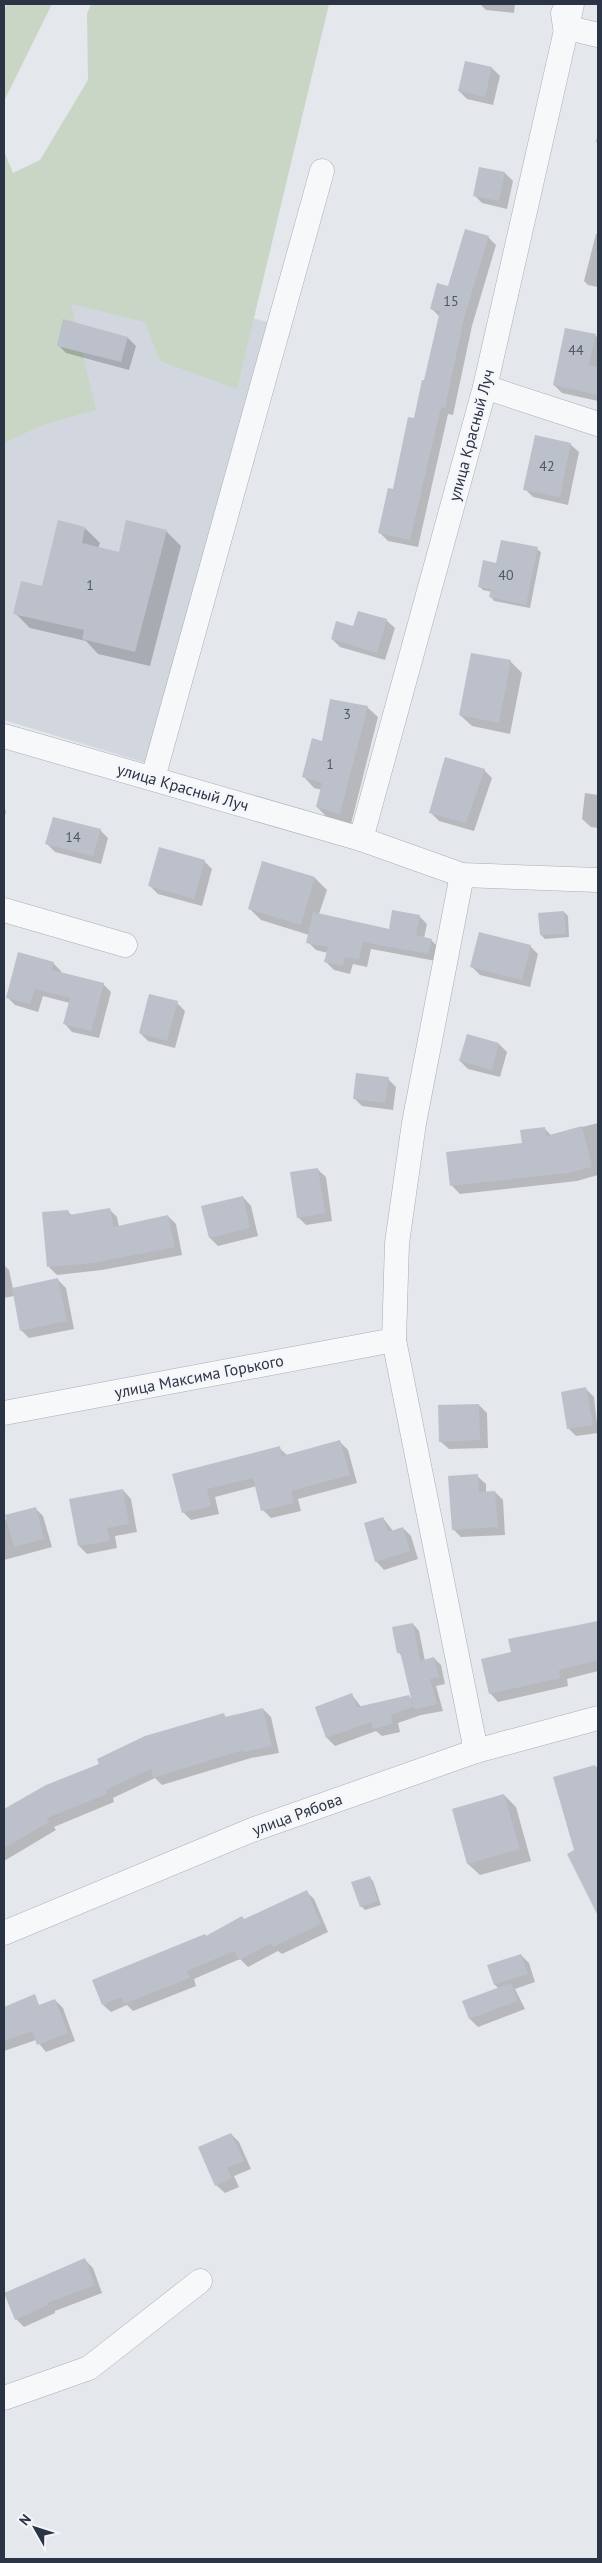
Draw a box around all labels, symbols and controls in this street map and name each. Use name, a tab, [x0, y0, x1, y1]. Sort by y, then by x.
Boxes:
house number: 15	[443, 292, 459, 310]
house number: 44	[568, 341, 584, 359]
street label: улица Красный Луч	[444, 367, 498, 503]
house number: 42	[539, 457, 555, 475]
house number: 40	[498, 566, 514, 584]
house number: 1	[86, 576, 94, 594]
house number: 3	[343, 705, 351, 723]
house number: 1	[326, 755, 334, 773]
street label: улица Красный Луч	[115, 759, 251, 815]
house number: 14	[65, 828, 81, 846]
street label: улица Максима Горького	[113, 1350, 285, 1402]
street label: улица Рябова	[249, 1788, 345, 1840]
north arrow	[10, 2503, 60, 2553]
text: N	[15, 2511, 35, 2529]

